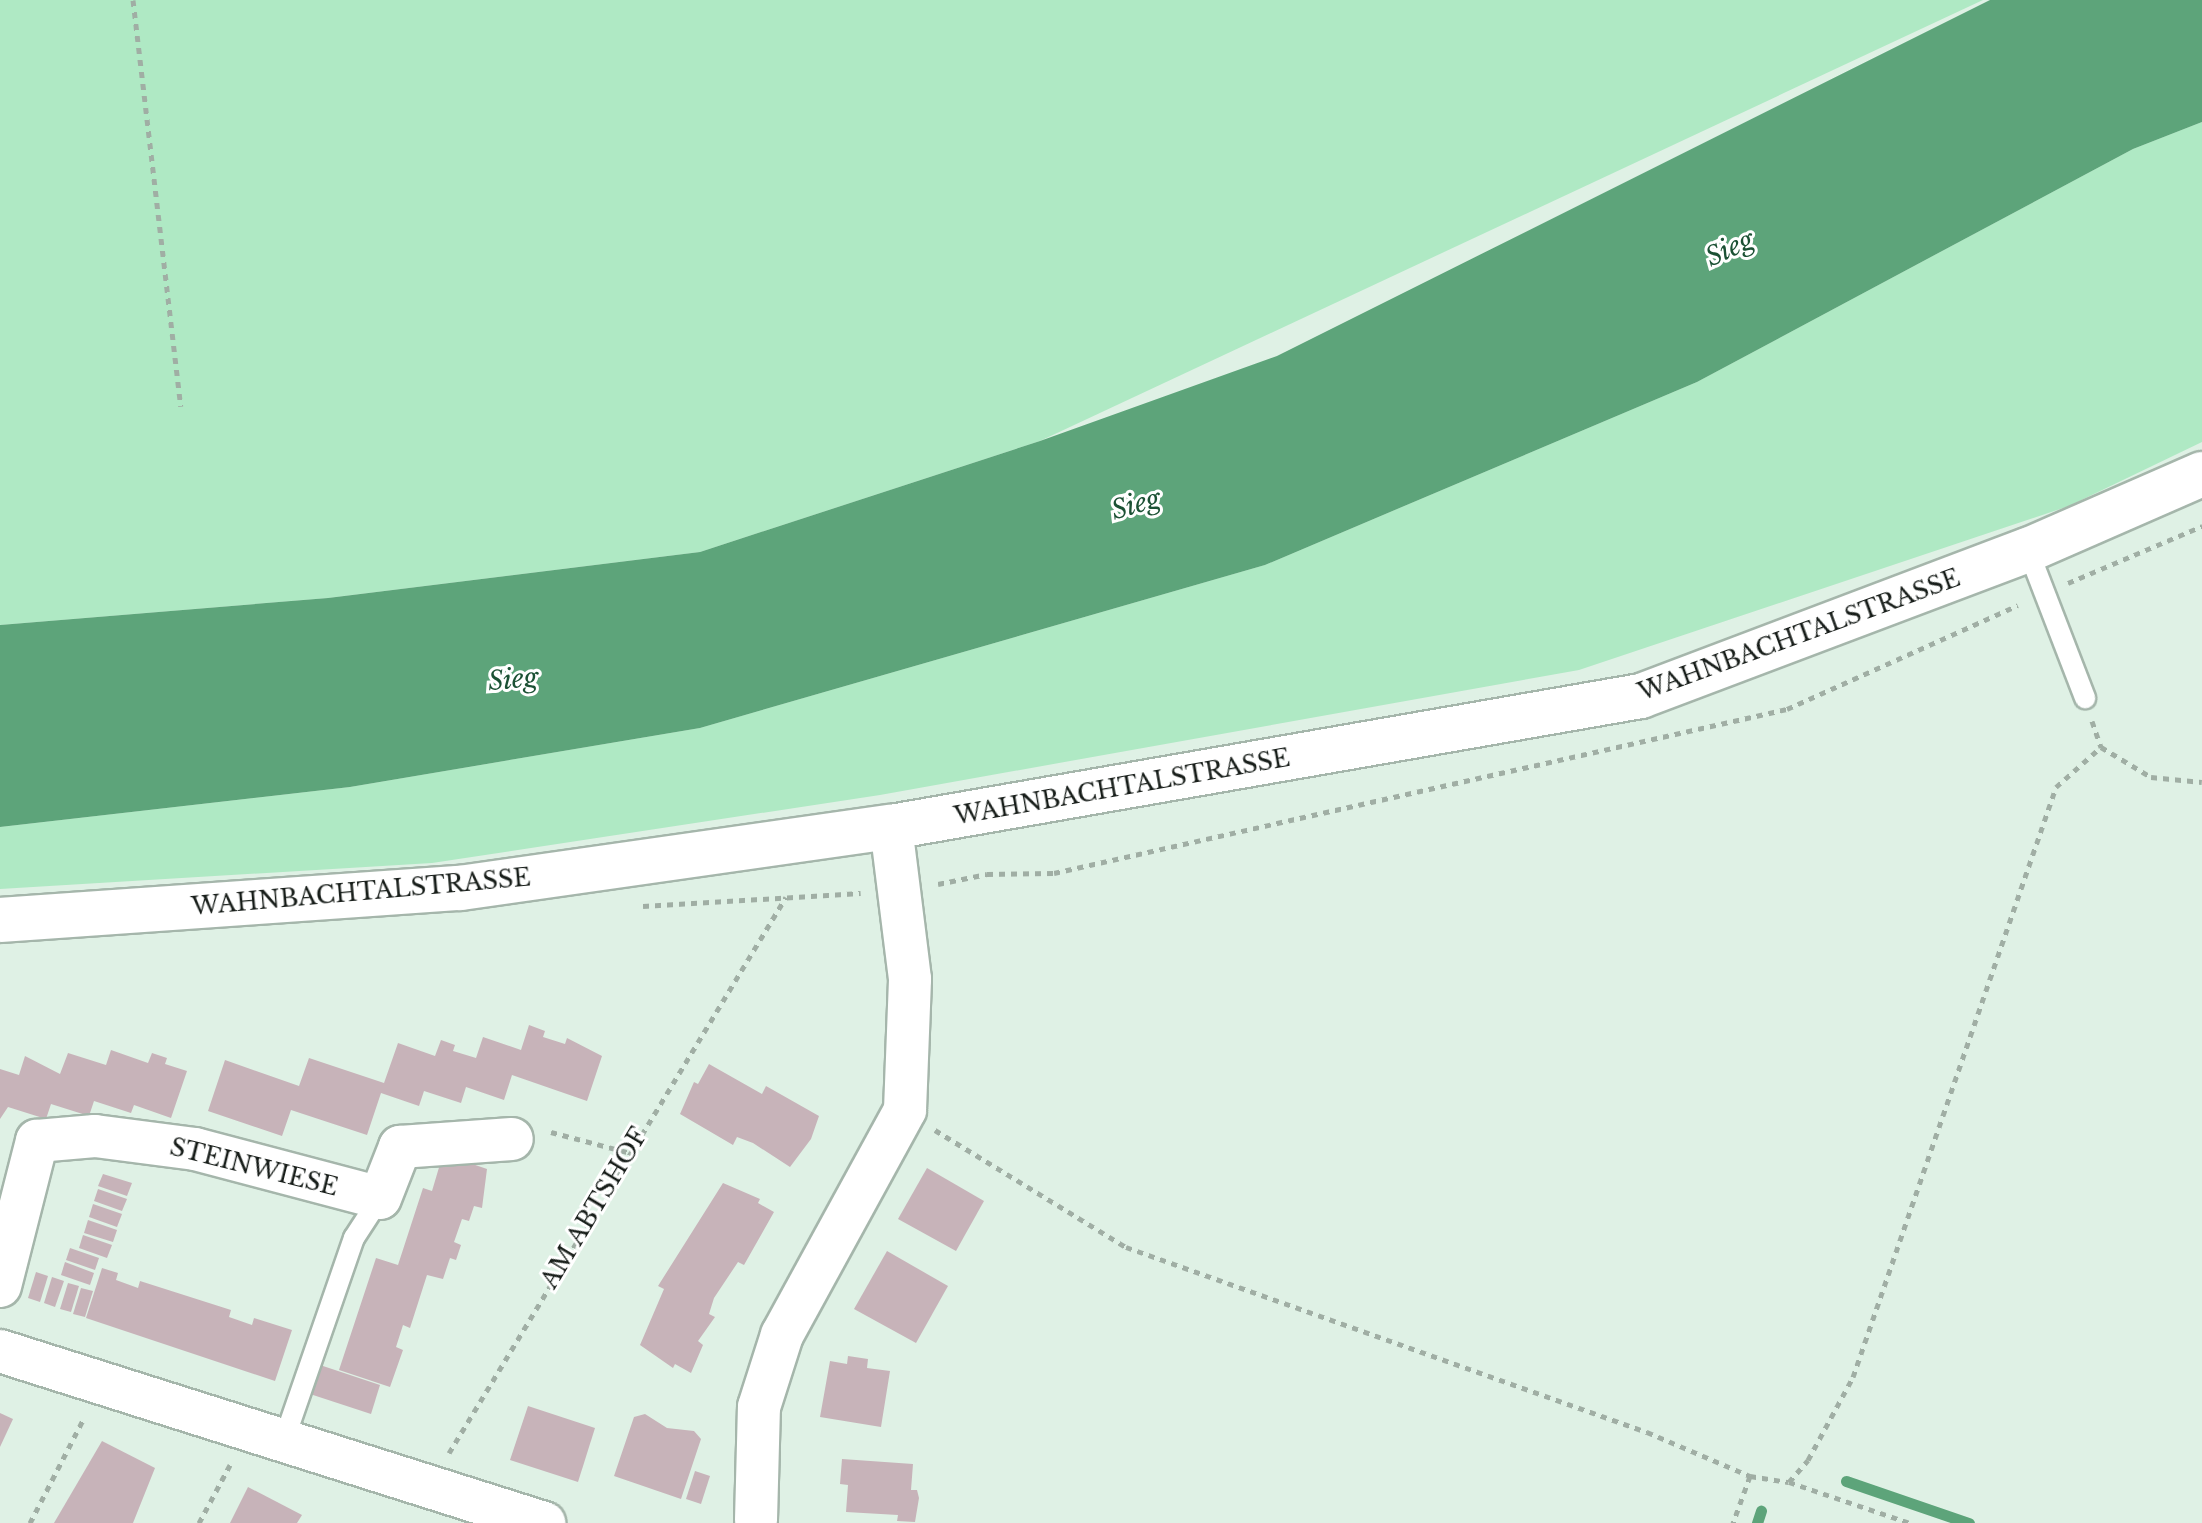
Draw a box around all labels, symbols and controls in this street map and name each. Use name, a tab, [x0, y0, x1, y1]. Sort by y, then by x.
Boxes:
water label: Sieg	[1701, 224, 1759, 274]
water label: Sieg	[1108, 483, 1164, 527]
street label: WAHNBACHTALSTRASSE	[1634, 563, 1964, 707]
water label: Sieg	[487, 662, 539, 698]
street label: WAHNBACHTALSTRASSE	[952, 743, 1292, 831]
street label: WAHNBACHTALSTRASSE	[190, 863, 532, 921]
street label: AM ABTSHOF	[534, 1122, 654, 1294]
street label: STEINWIESE	[167, 1132, 341, 1202]

